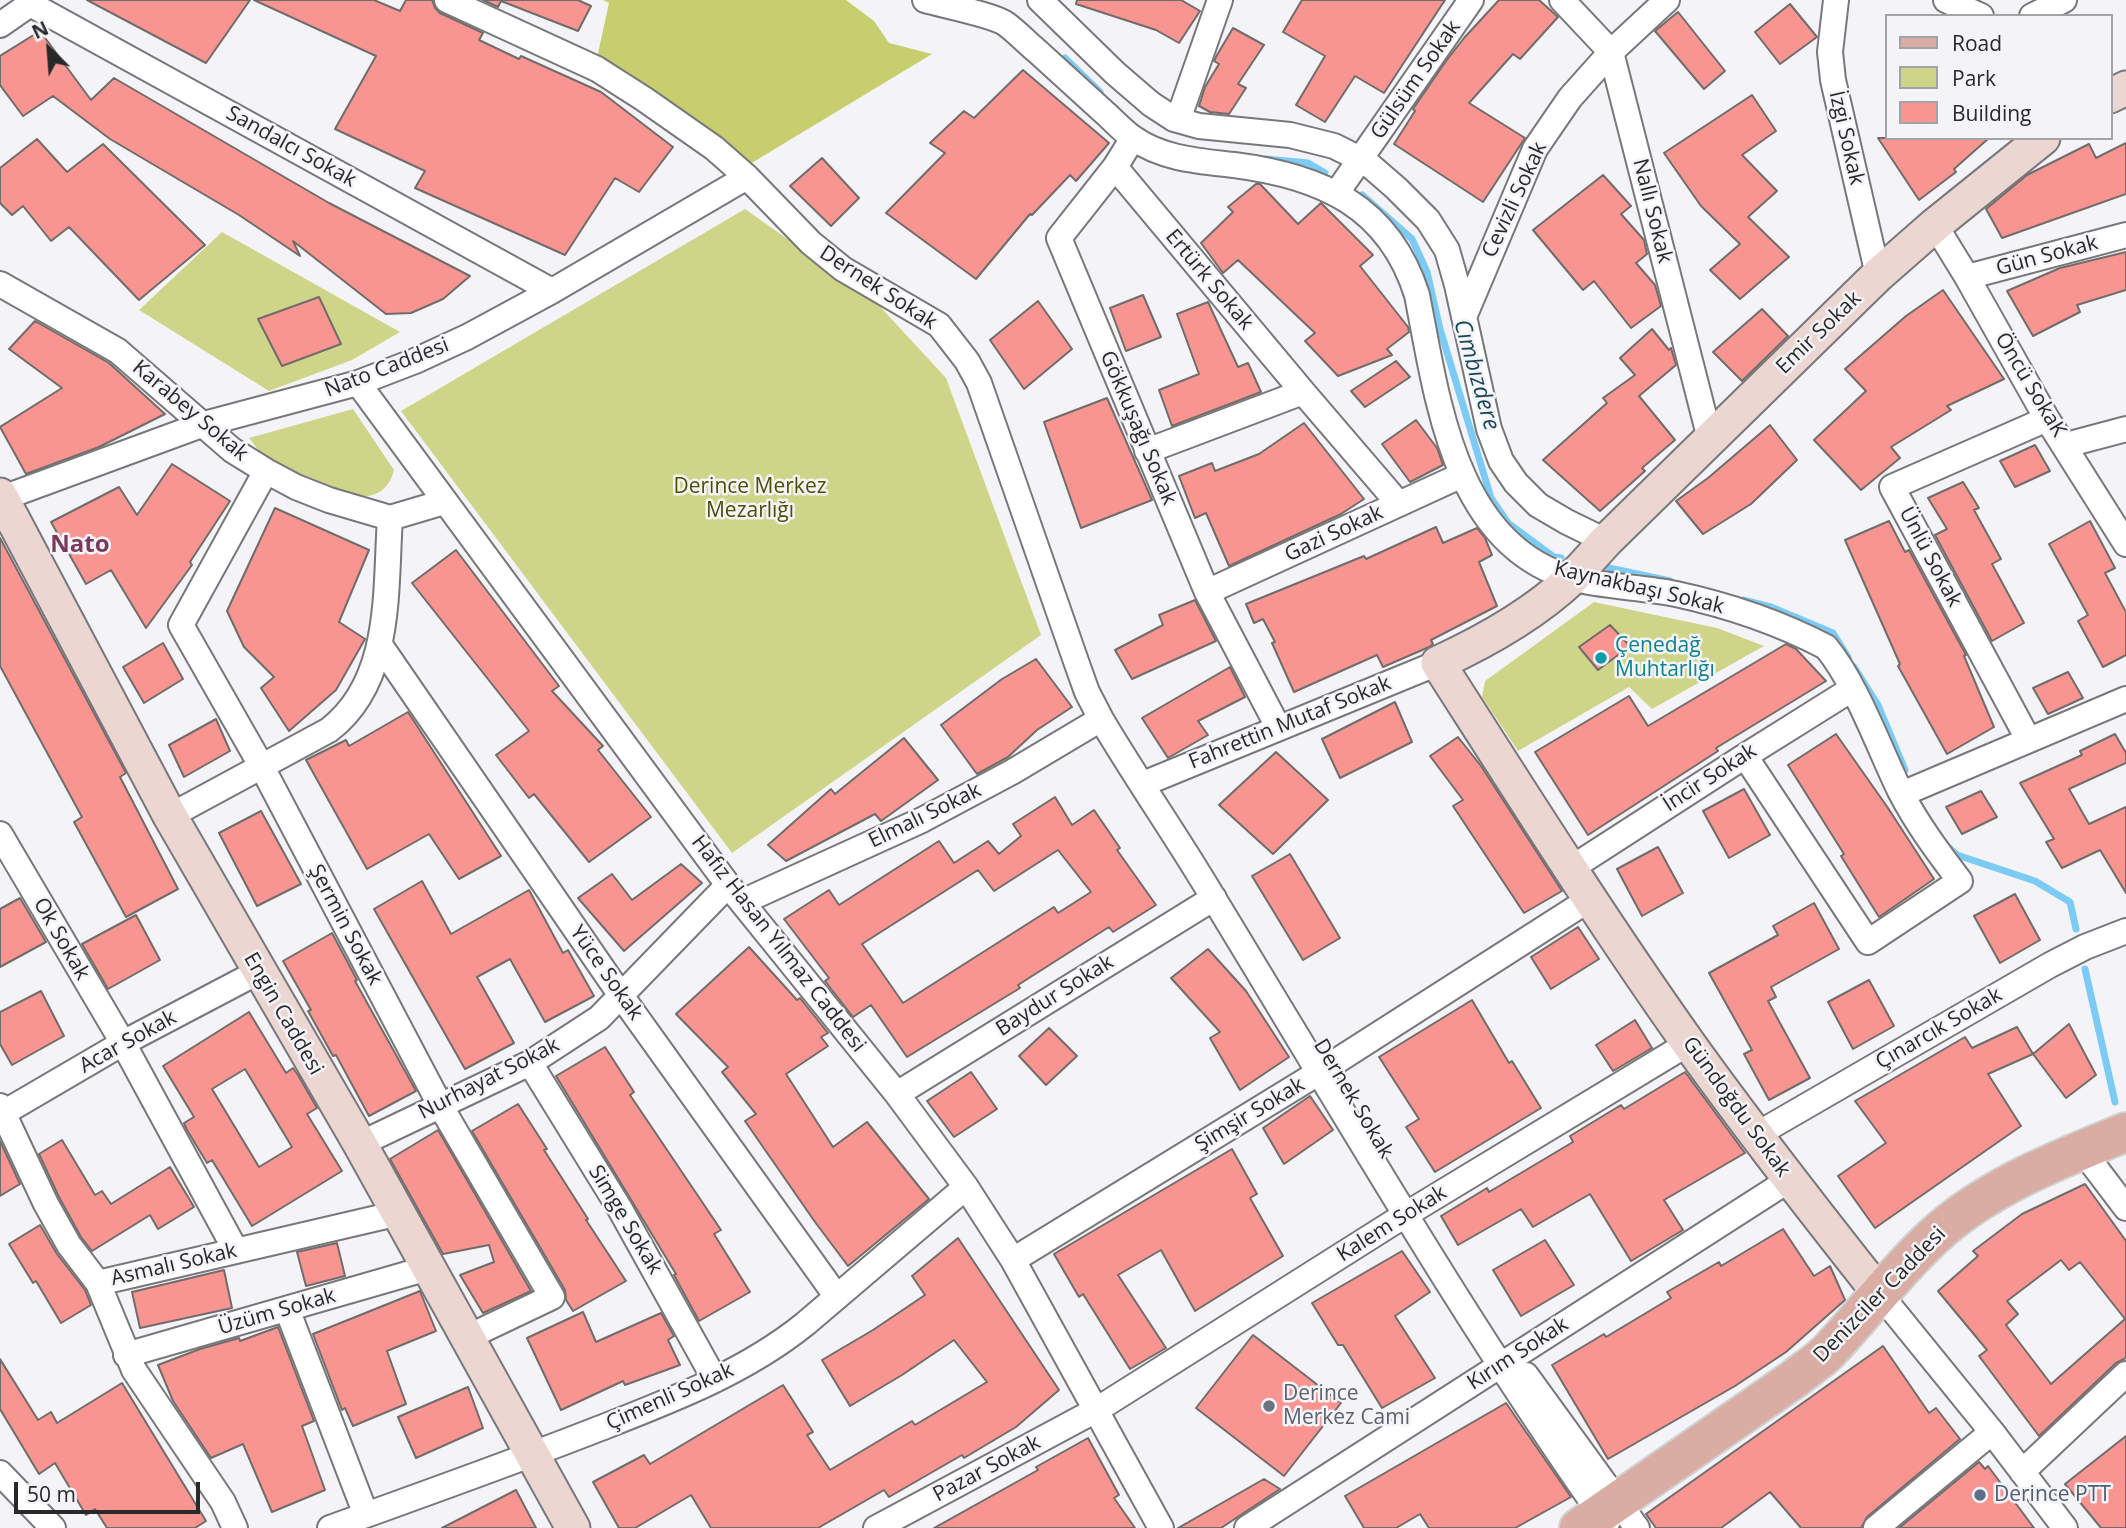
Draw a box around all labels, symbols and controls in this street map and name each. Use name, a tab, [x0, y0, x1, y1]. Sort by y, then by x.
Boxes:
north arrow	[14, 14, 84, 84]
legend	[1884, 14, 2112, 140]
text: N	[28, 15, 53, 45]
street label: Gülsüm Sokak	[1366, 16, 1466, 144]
text: Road	[1952, 29, 2002, 57]
text: Park	[1952, 64, 1996, 92]
street label: İzgi Sokak	[1823, 89, 1869, 187]
text: Building	[1952, 99, 2031, 127]
street label: Sandalcı Sokak	[222, 101, 360, 193]
street label: Cevizli Sokak	[1477, 138, 1553, 262]
street label: Nallı Sokak	[1627, 156, 1677, 266]
street label: Ertürk Sokak	[1160, 225, 1258, 335]
street label: Gün Sokak	[1993, 230, 2101, 282]
street label: Dernek Sokak	[815, 241, 941, 335]
street label: Emir Sokak	[1771, 286, 1867, 380]
water label: Cımbızdere	[1447, 316, 1505, 434]
street label: Öncü SokaK	[1989, 328, 2071, 442]
street label: Nato Caddesi	[321, 333, 453, 403]
street label: Gökkuşağı Sokak	[1094, 347, 1182, 509]
street label: Karabey Sokak	[127, 355, 253, 467]
park label: Derince Merkez Mezarlığı	[673, 474, 827, 524]
street label: Gazi Sokak	[1281, 500, 1387, 568]
street label: Ünlü Sokak	[1893, 503, 1967, 611]
district label: Nato	[50, 531, 110, 559]
street label: Kaynakbaşı Sokak	[1551, 556, 1727, 620]
place label: Çenedağ Muhtarlığı	[1615, 633, 1715, 683]
marker: Çenedağ Muhtarlığı	[1593, 650, 1609, 666]
street label: Fahrettin Mutaf Sokak	[1185, 671, 1395, 775]
street label: İncir Sokak	[1659, 739, 1761, 817]
street label: Elmalı Sokak	[865, 778, 985, 854]
street label: Hafız Hasan Yılmaz Caddesi	[685, 830, 871, 1058]
street label: Şermin Sokak	[303, 860, 387, 990]
street label: Ok Sokak	[27, 893, 95, 985]
street label: Yüce Sokak	[564, 921, 648, 1025]
street label: Engin Caddesi	[238, 948, 328, 1080]
street label: Baydur Sokak	[992, 950, 1118, 1042]
street label: Çınarcık Sokak	[1871, 983, 2007, 1075]
street label: Acar Sokak	[75, 1005, 181, 1079]
street label: Gündoğdu Sokak	[1677, 1032, 1795, 1182]
street label: Nurhayat Sokak	[414, 1033, 564, 1125]
street label: Dernek Sokak	[1308, 1035, 1398, 1163]
street label: Şimşir Sokak	[1191, 1072, 1309, 1158]
street label: Simge Sokak	[583, 1161, 667, 1279]
street label: Kalem Sokak	[1333, 1180, 1451, 1268]
street label: Denizciler Caddesi	[1809, 1222, 1951, 1368]
street label: Asmalı Sokak	[109, 1238, 239, 1292]
street label: Üzüm Sokak	[215, 1283, 339, 1341]
street label: Kırım Sokak	[1463, 1312, 1573, 1396]
street label: Çimenli Sokak	[602, 1358, 738, 1436]
place label: Derince Merkez Cami	[1283, 1381, 1410, 1431]
marker: Derince Merkez Cami	[1261, 1398, 1277, 1414]
street label: Pazar Sokak	[929, 1430, 1045, 1508]
scale bar	[18, 1468, 203, 1512]
text: 50 m	[27, 1480, 76, 1508]
place label: Derince PTT	[1994, 1482, 2111, 1508]
marker: Derince PTT	[1972, 1487, 1988, 1503]

